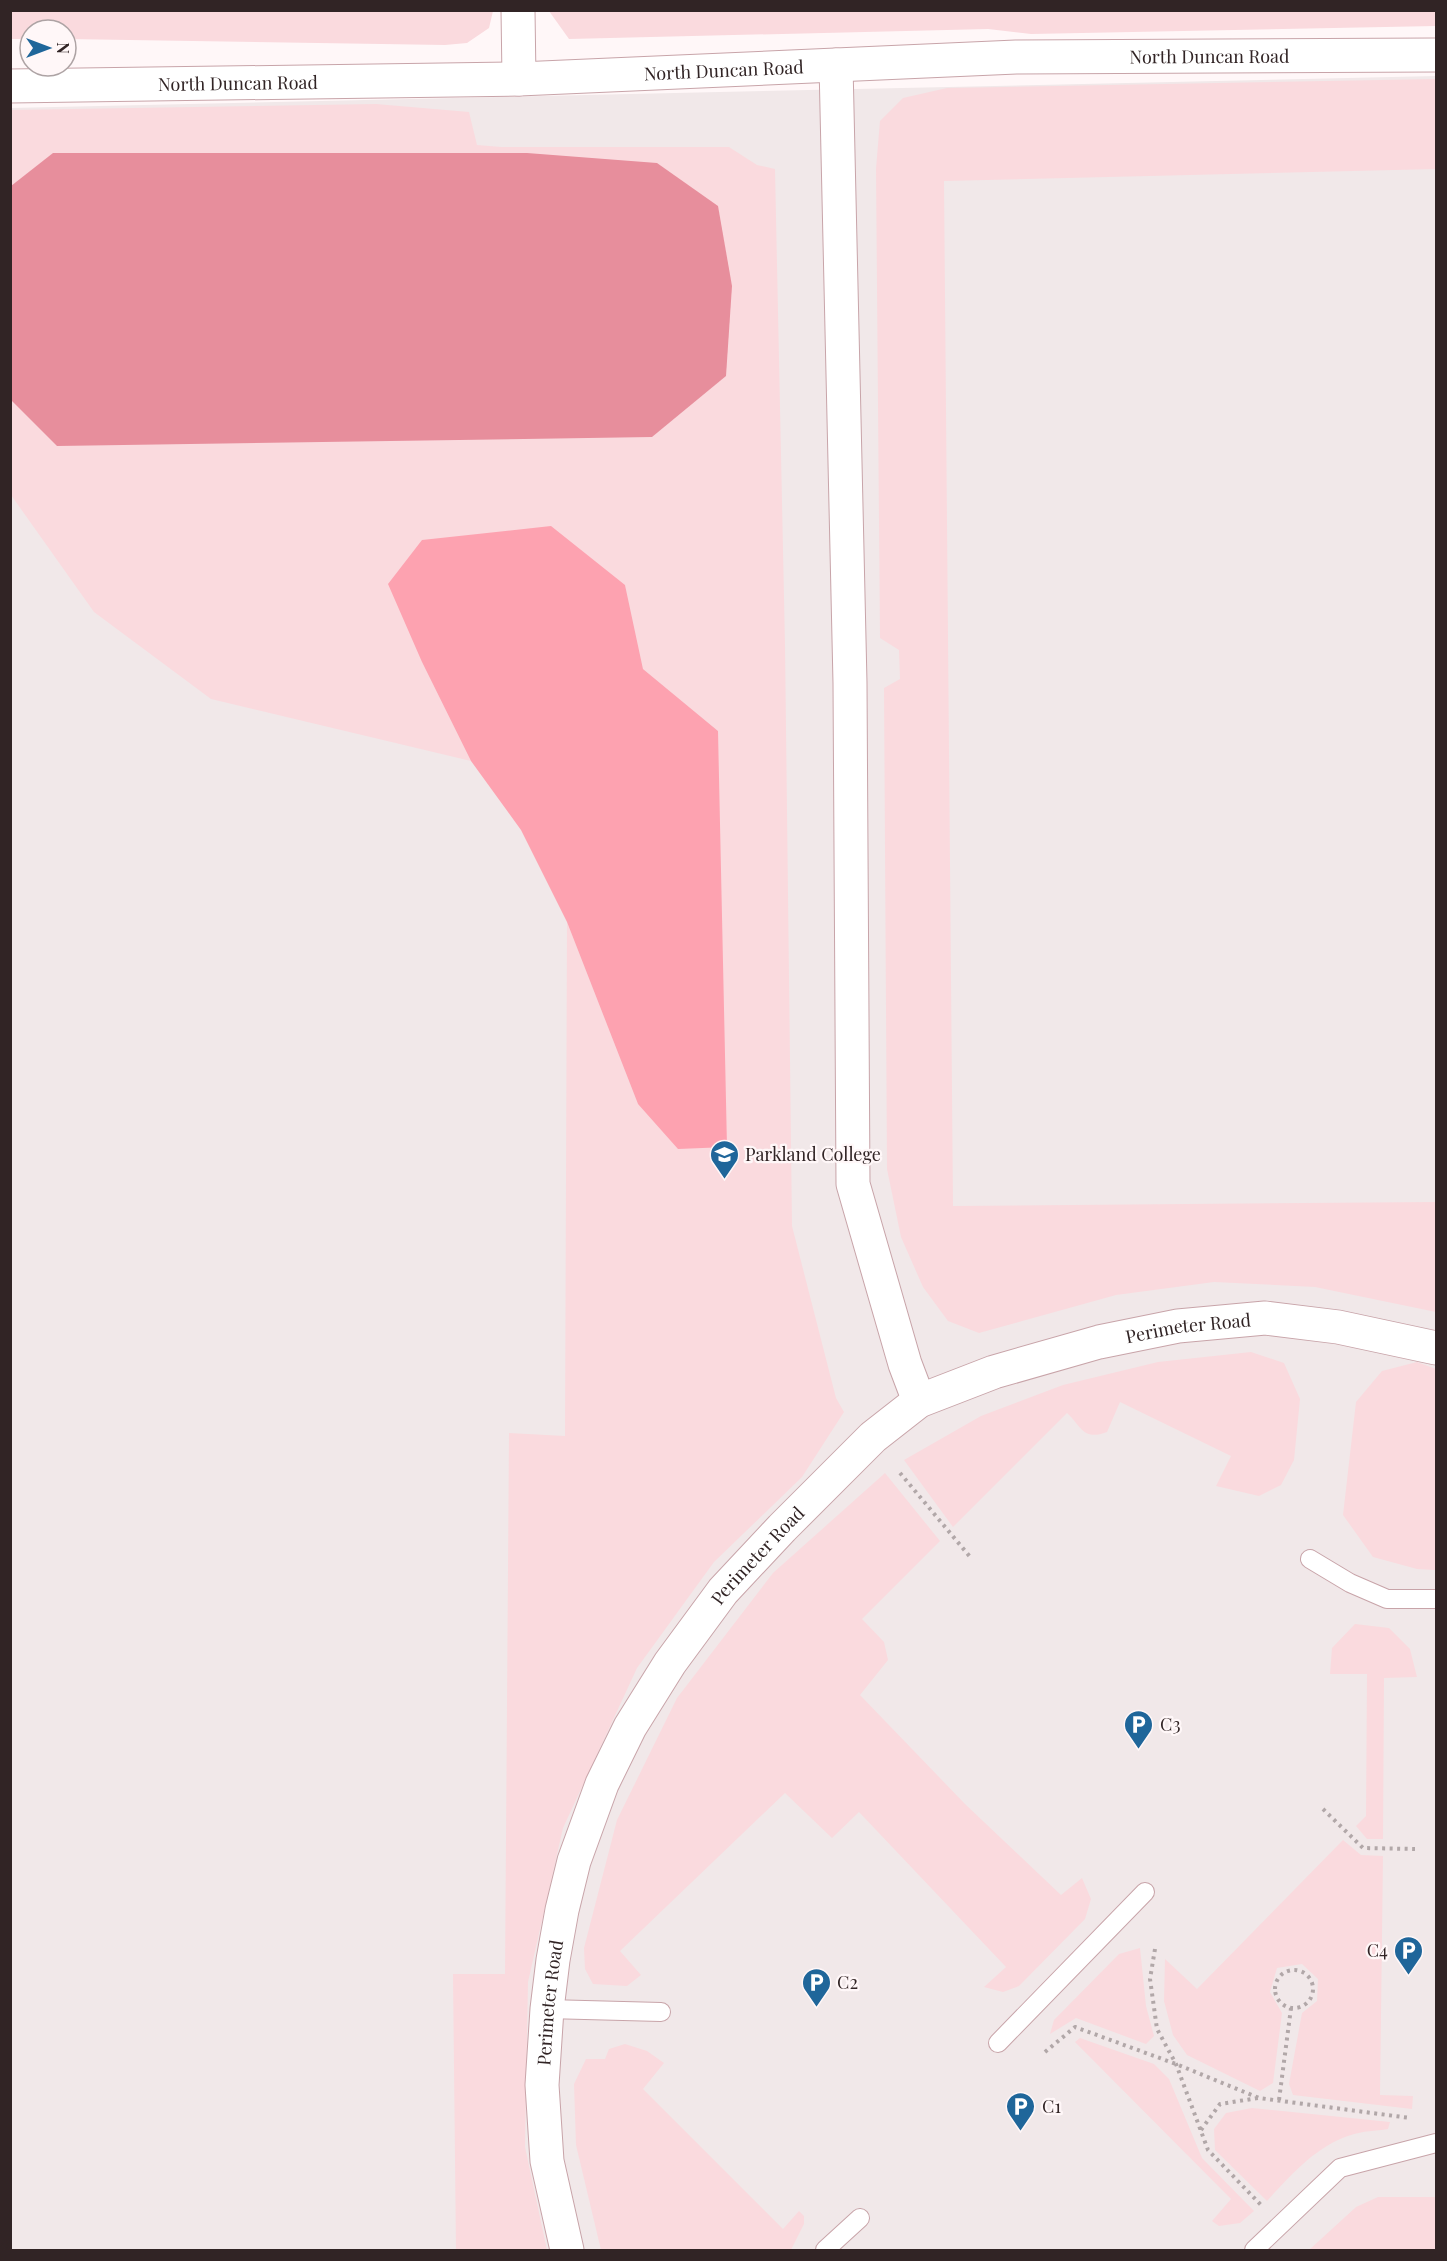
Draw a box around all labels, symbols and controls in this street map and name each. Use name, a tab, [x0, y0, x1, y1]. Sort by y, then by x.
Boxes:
north arrow	[18, 18, 78, 78]
text: N	[53, 42, 74, 54]
street label: North Duncan Road	[1129, 44, 1290, 68]
street label: North Duncan Road	[643, 54, 805, 85]
street label: North Duncan Road	[158, 70, 319, 96]
school or university icon: Parkland College	[708, 1138, 740, 1180]
place label: Parkland College	[745, 1142, 881, 1166]
street label: Perimeter Road	[1123, 1307, 1252, 1348]
street label: Perimeter Road	[705, 1500, 810, 1609]
parking icon: C3	[1123, 1708, 1155, 1750]
place label: C3	[1160, 1712, 1181, 1736]
parking icon: C4	[1393, 1934, 1425, 1976]
street label: Perimeter Road	[531, 1937, 569, 2066]
place label: C4	[1367, 1938, 1388, 1962]
parking icon: C2	[800, 1966, 832, 2008]
place label: C2	[837, 1970, 858, 1994]
parking icon: C1	[1005, 2090, 1037, 2132]
place label: C1	[1042, 2094, 1061, 2118]

